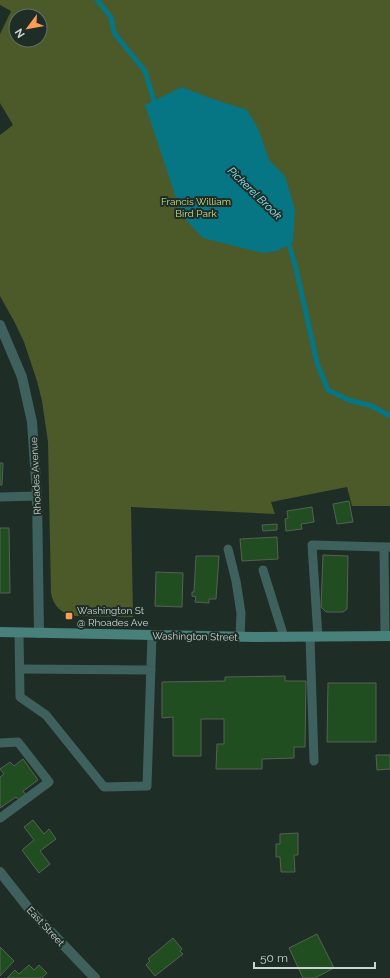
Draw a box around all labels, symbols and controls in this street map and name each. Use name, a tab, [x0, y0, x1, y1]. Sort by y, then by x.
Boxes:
north arrow	[8, 8, 48, 48]
text: N	[12, 26, 28, 40]
water label: Pickerel Brook	[225, 164, 285, 223]
park label: Francis William Bird Park	[161, 196, 231, 219]
street label: Rhoades Avenue	[28, 437, 43, 515]
place label: Washington St @ Rhoades Ave	[77, 605, 148, 628]
marker: Washington St @ Rhoades Ave	[64, 611, 74, 621]
street label: Washington Street	[152, 630, 238, 643]
street label: East Street	[25, 904, 67, 949]
scale bar	[254, 944, 375, 970]
text: 50 m	[260, 951, 288, 965]

